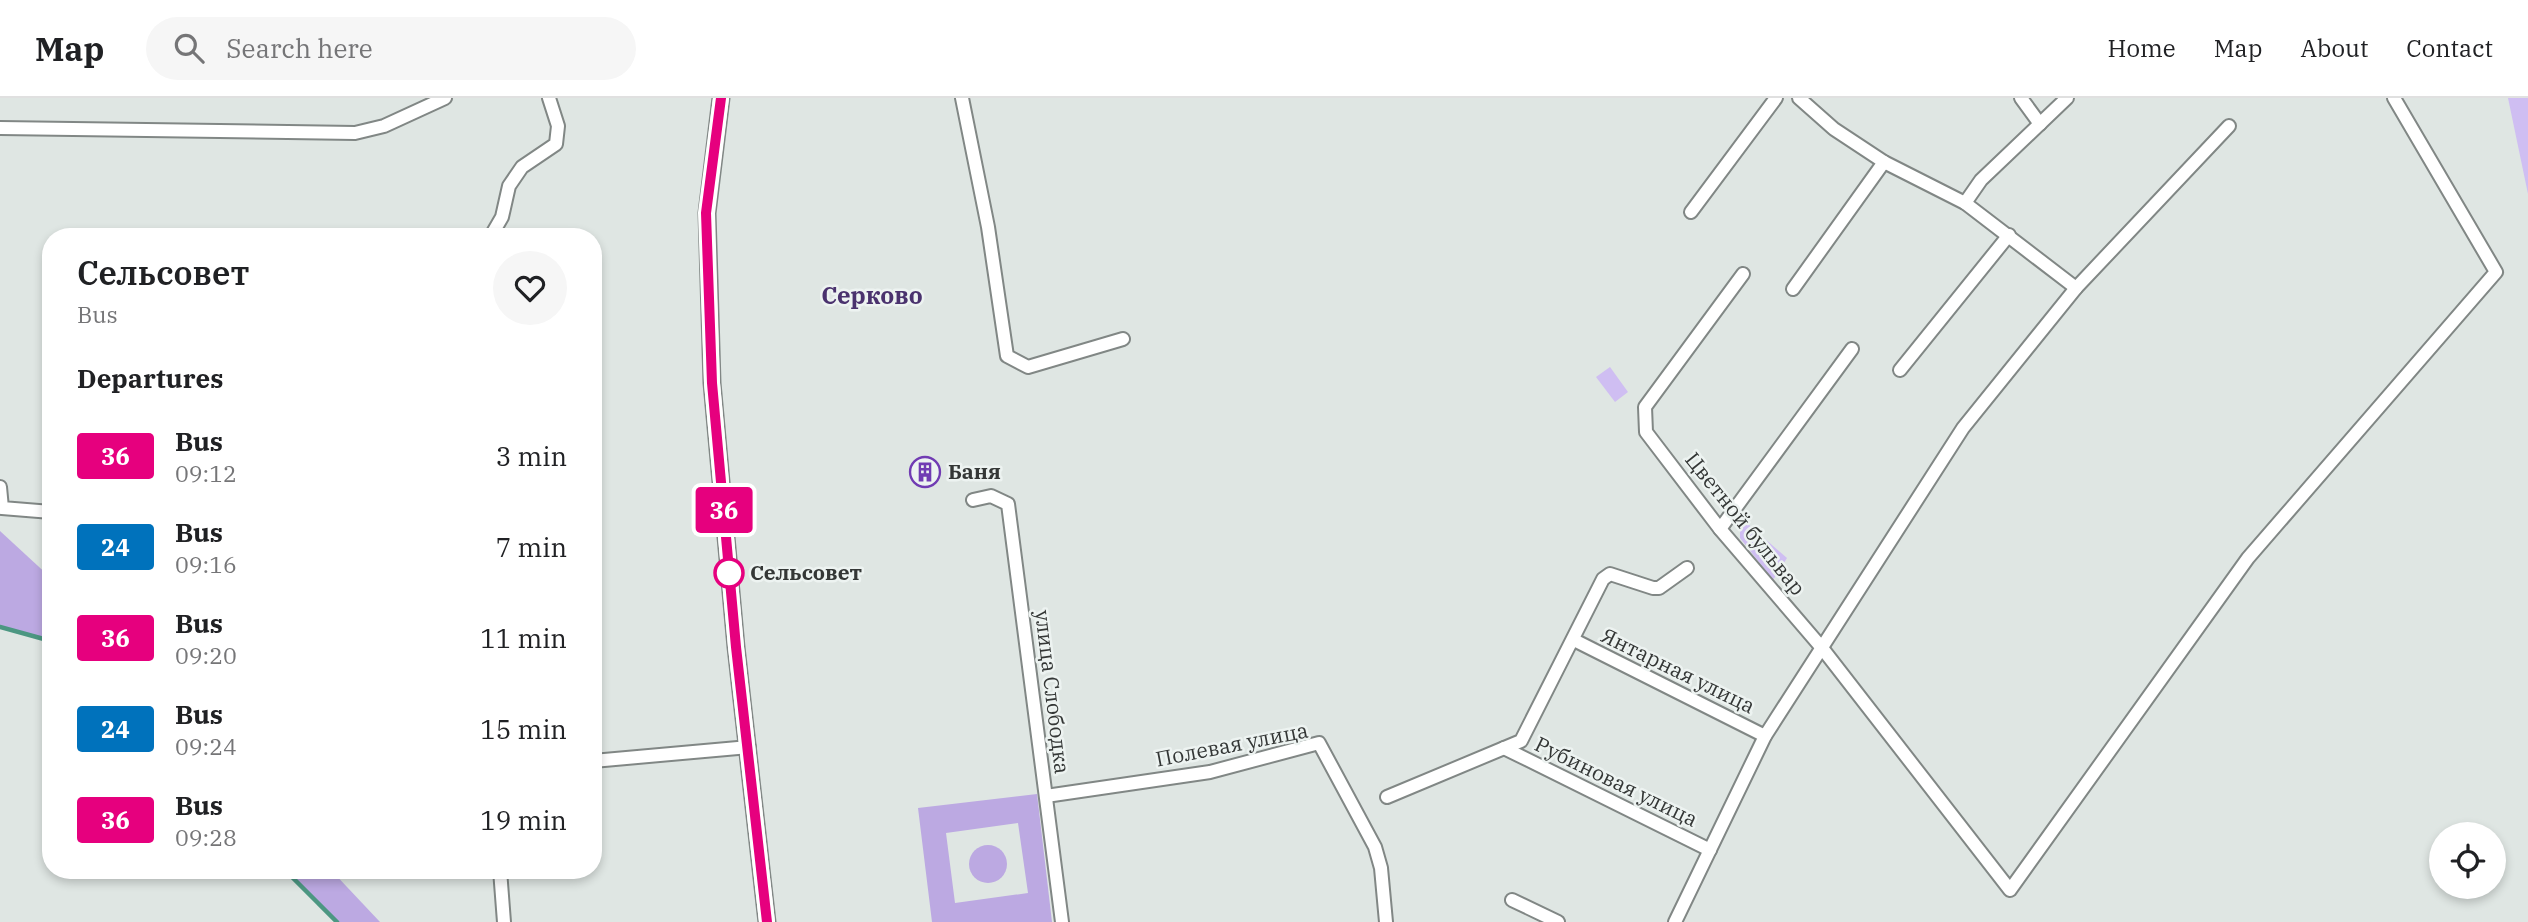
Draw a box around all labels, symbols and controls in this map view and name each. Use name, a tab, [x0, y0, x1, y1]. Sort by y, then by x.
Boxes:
search box	[146, 17, 636, 80]
text: Map	[35, 27, 104, 70]
icon: search	[170, 29, 208, 67]
text: Search here	[226, 31, 373, 65]
text: Home	[2108, 32, 2176, 64]
text: Map	[2214, 32, 2262, 64]
text: About	[2300, 32, 2368, 64]
text: Contact	[2406, 32, 2493, 64]
text: Сельсовет	[77, 251, 249, 294]
button: heart	[493, 251, 567, 325]
district label: Серково	[821, 279, 923, 311]
text: Bus	[77, 299, 118, 329]
text: Departures	[77, 361, 223, 395]
text: Bus	[175, 424, 223, 458]
text: 3 min	[496, 439, 567, 473]
text: 36	[101, 440, 130, 472]
street label: Цветной бульвар	[1679, 446, 1812, 601]
building icon: Баня	[908, 455, 942, 489]
place label: Баня	[948, 457, 1001, 485]
text: 09:12	[175, 458, 237, 488]
line badge: 36	[692, 487, 756, 533]
text: 36	[710, 494, 738, 526]
text: Bus	[175, 515, 223, 549]
text: 7 min	[496, 530, 567, 564]
text: 24	[101, 531, 130, 563]
text: 09:16	[175, 549, 237, 579]
marker: Сельсовет	[714, 558, 744, 588]
place label: Сельсовет	[750, 558, 862, 586]
text: Bus	[175, 606, 223, 640]
street label: улица Слободка	[1029, 608, 1077, 775]
text: 11 min	[480, 621, 567, 655]
street label: Янтарная улица	[1597, 621, 1760, 719]
text: 36	[101, 622, 130, 654]
text: 09:20	[175, 640, 237, 670]
text: Bus	[175, 697, 223, 731]
text: 15 min	[480, 712, 567, 746]
text: 24	[101, 713, 130, 745]
street label: Полевая улица	[1153, 716, 1310, 773]
street label: Рубиновая улица	[1530, 729, 1703, 833]
text: 09:24	[175, 731, 237, 761]
text: Bus	[175, 788, 223, 822]
text: 19 min	[480, 803, 567, 837]
text: 36	[101, 804, 130, 836]
text: 09:28	[175, 822, 237, 852]
map controls	[2429, 822, 2506, 899]
button: locate	[2429, 822, 2506, 899]

